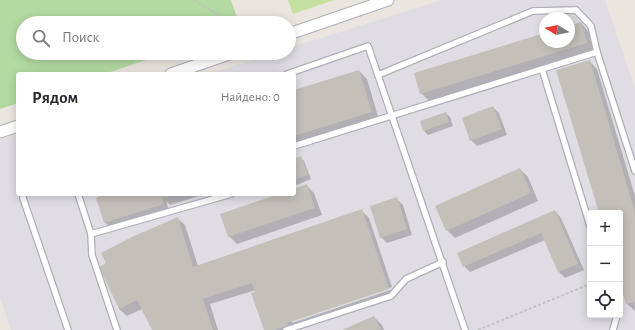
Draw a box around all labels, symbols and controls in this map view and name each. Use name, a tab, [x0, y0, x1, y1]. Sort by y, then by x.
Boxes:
north arrow	[539, 12, 575, 48]
search box	[16, 16, 296, 60]
icon: search	[30, 27, 52, 49]
text: Поиск	[62, 30, 100, 45]
text: Рядом	[32, 89, 78, 106]
text: Найдено: 0	[221, 91, 280, 104]
map controls	[587, 210, 623, 318]
button: +	[587, 210, 623, 246]
button: −	[587, 246, 623, 282]
button: locate	[587, 282, 623, 318]

